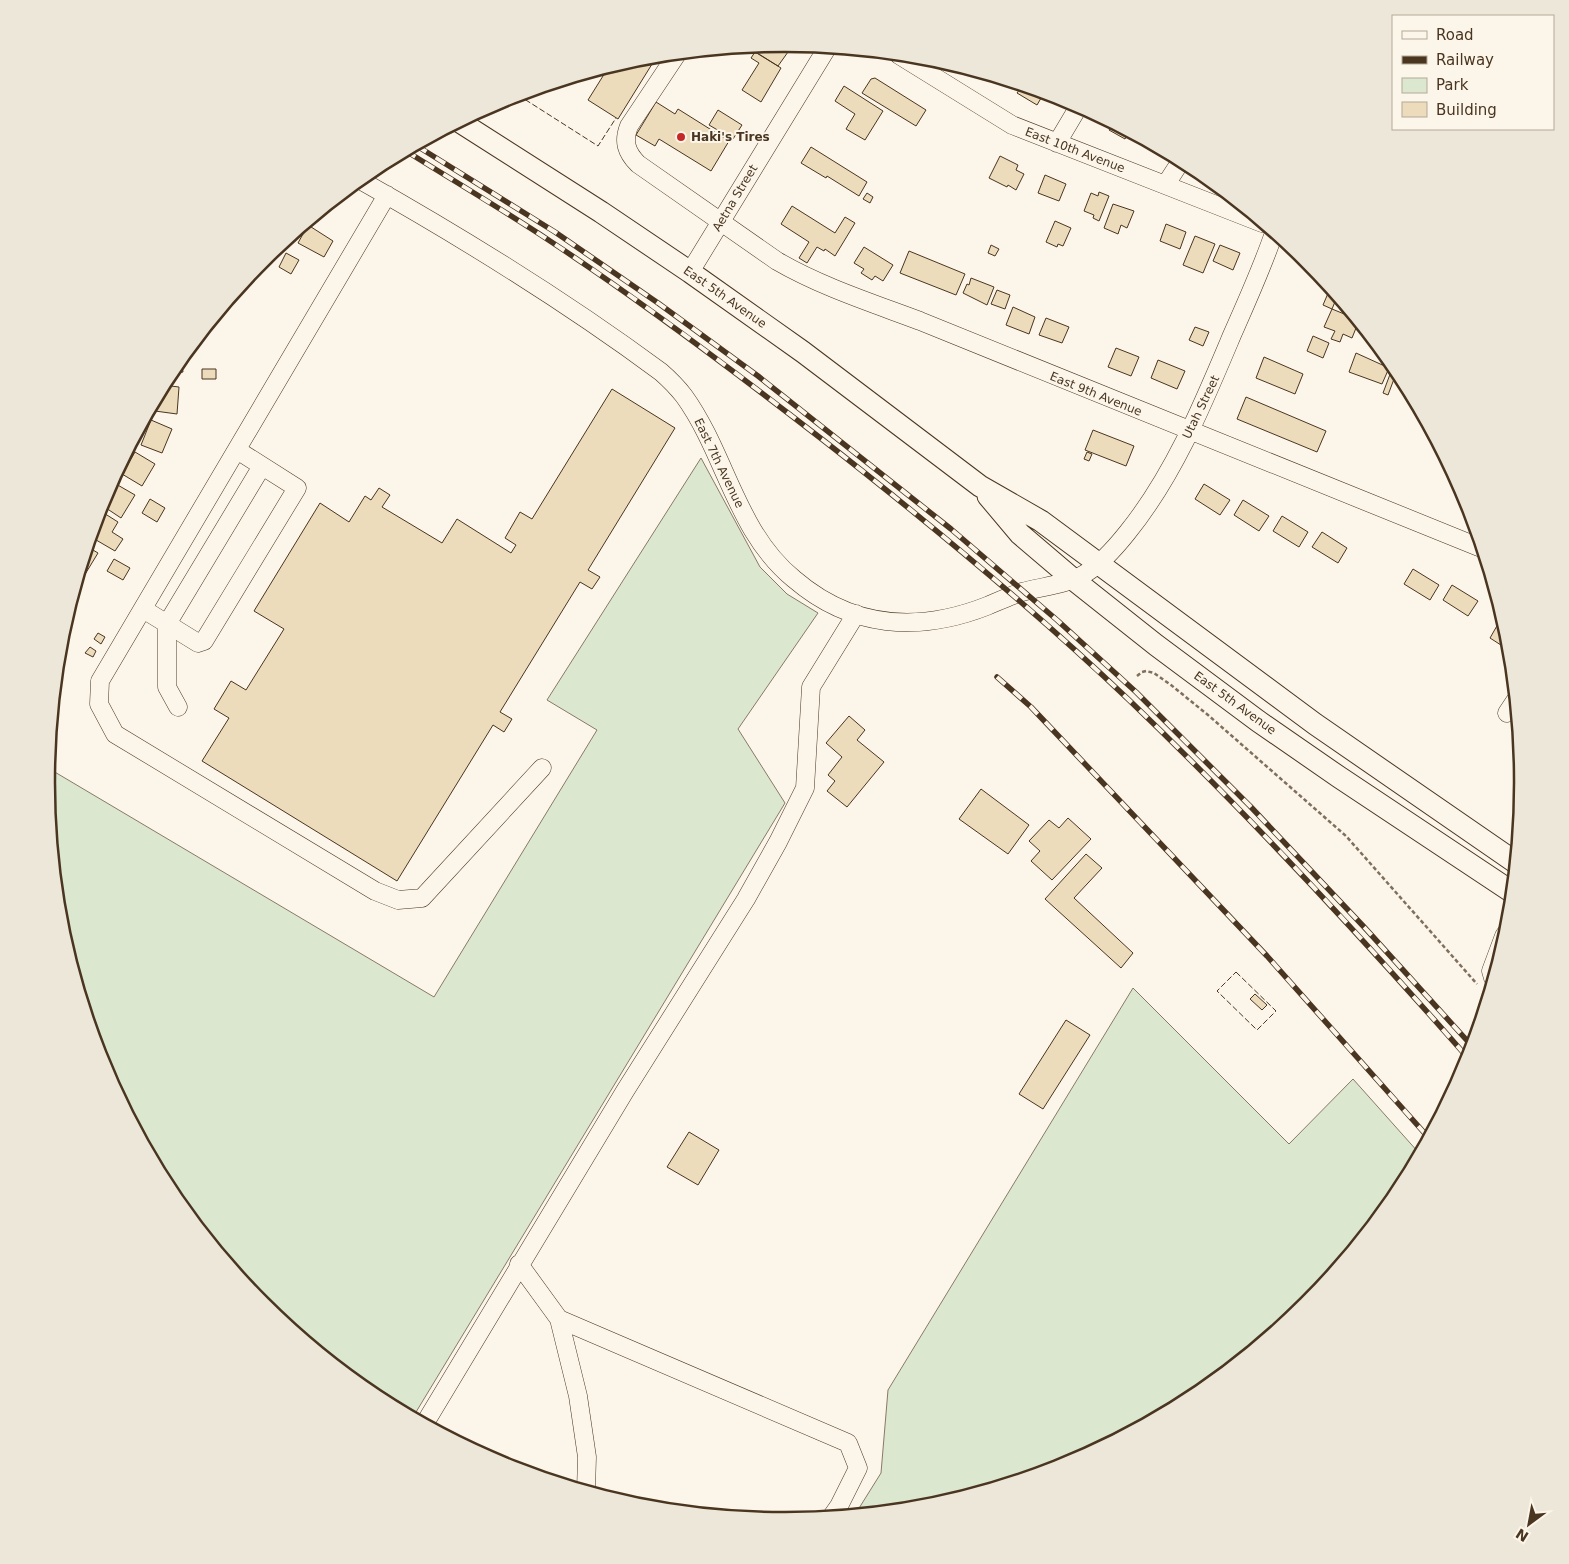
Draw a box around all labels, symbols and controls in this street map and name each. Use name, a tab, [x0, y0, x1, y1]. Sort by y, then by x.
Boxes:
legend	[1392, 15, 1554, 130]
text: Road	[1436, 26, 1474, 44]
text: Railway	[1436, 51, 1494, 69]
text: Park	[1436, 76, 1469, 94]
text: Building	[1436, 101, 1497, 119]
street label: East 10th Avenue	[1023, 125, 1127, 175]
place label: Haki's Tires	[691, 130, 770, 144]
marker: Haki's Tires	[675, 131, 687, 143]
street label: Aetna Street	[710, 162, 761, 234]
street label: East 5th Avenue	[681, 263, 769, 331]
street label: East 9th Avenue	[1048, 369, 1144, 419]
street label: Utah Street	[1180, 373, 1222, 441]
street label: East 7th Avenue	[691, 416, 747, 510]
street label: East 5th Avenue	[1191, 669, 1279, 737]
north arrow	[1504, 1499, 1554, 1549]
text: N	[1513, 1525, 1531, 1545]

